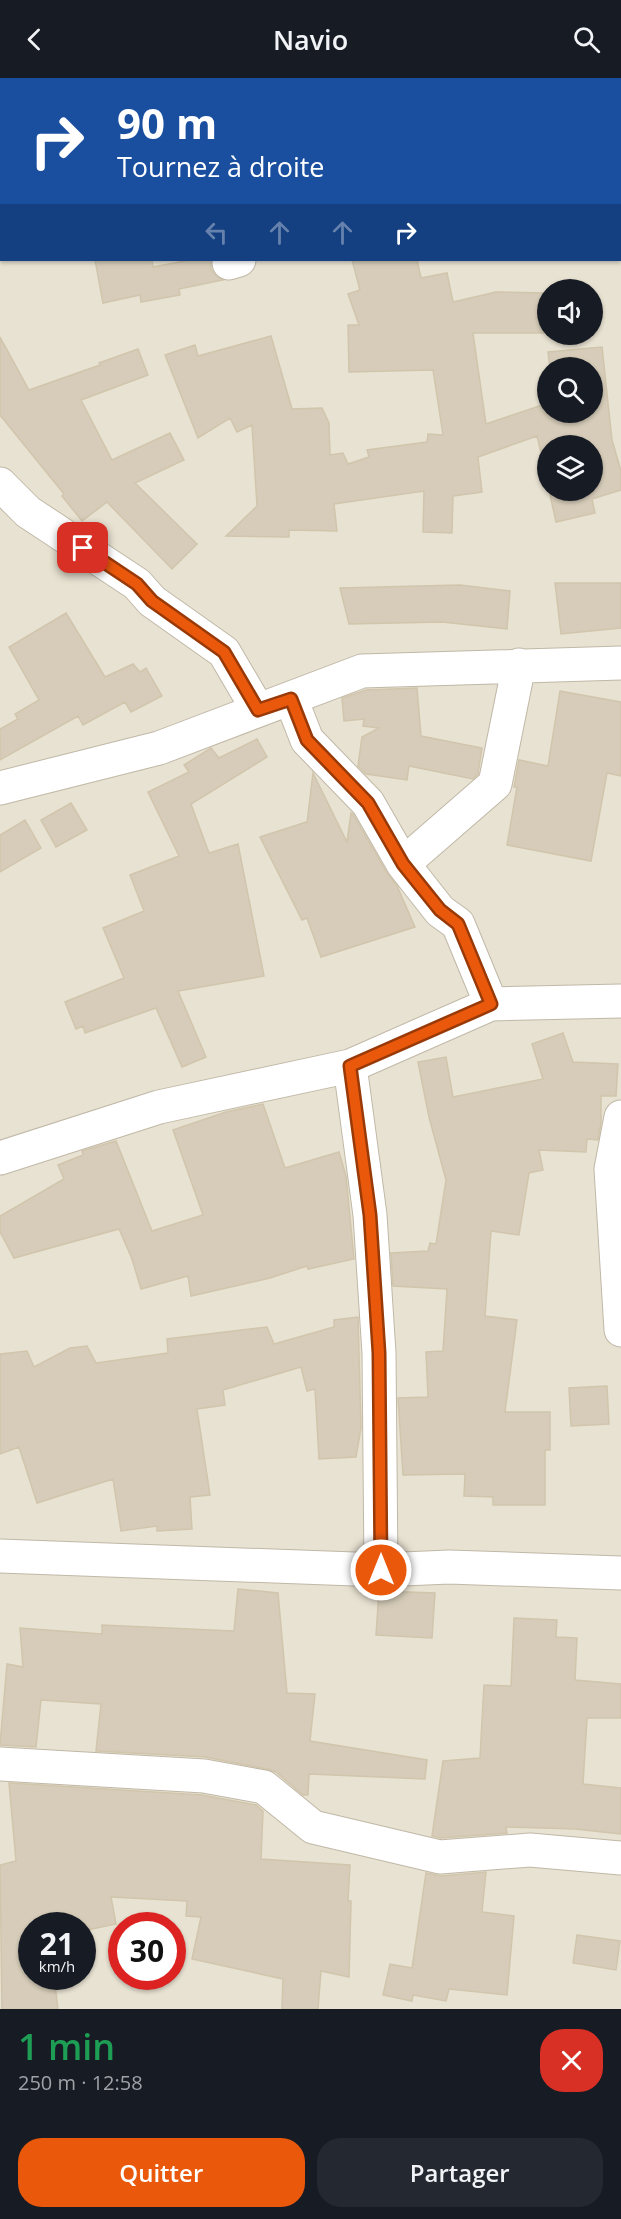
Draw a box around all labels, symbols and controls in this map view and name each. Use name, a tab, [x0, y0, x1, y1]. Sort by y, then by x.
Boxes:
text: Navio	[273, 21, 348, 58]
icon: back	[18, 23, 51, 56]
icon: search	[570, 23, 603, 56]
text: 90 m	[117, 94, 217, 151]
icon: right	[18, 102, 96, 180]
text: Tournez à droite	[117, 148, 325, 185]
icon: left	[200, 216, 233, 249]
icon: ahead	[263, 216, 296, 249]
icon: ahead	[326, 216, 359, 249]
icon: right	[389, 216, 422, 249]
map controls	[537, 279, 603, 501]
button: sound	[537, 279, 603, 345]
button: search	[537, 357, 603, 423]
button: layers	[537, 435, 603, 501]
pin	[57, 522, 108, 573]
icon: arrive	[66, 531, 99, 564]
position arrow	[349, 1538, 413, 1602]
speed limit sign: 30	[108, 1912, 186, 1990]
text: 21	[40, 1923, 74, 1964]
text: km/h	[39, 1956, 75, 1976]
text: 1 min	[18, 2022, 115, 2071]
button: close	[540, 2029, 603, 2092]
text: 250 m · 12:58	[18, 2069, 143, 2096]
button: Quitter	[18, 2138, 305, 2207]
button: Partager	[317, 2138, 603, 2207]

